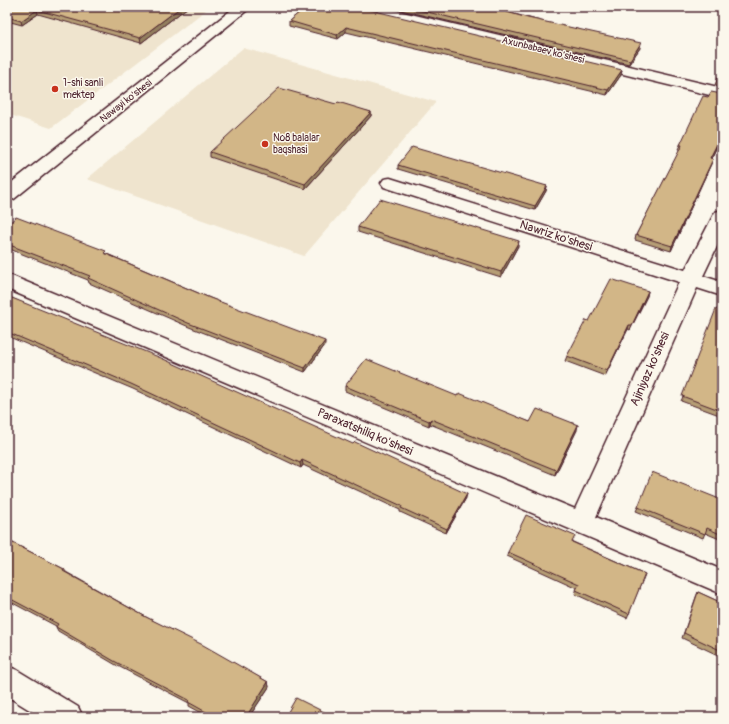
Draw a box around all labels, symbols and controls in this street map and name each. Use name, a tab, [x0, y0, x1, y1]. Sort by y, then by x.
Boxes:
street label: Axunbabaev ko'shesi	[500, 34, 586, 66]
place label: 1-shi sanli mektep	[63, 77, 103, 101]
street label: Nawayi ko'shesi	[98, 77, 155, 125]
marker: 1-shi sanli mektep	[50, 84, 60, 94]
place label: №8 balalar baqshasi	[273, 132, 320, 156]
marker: №8 balalar baqshasi	[260, 139, 270, 149]
street label: Nawriz ko'shesi	[518, 217, 594, 255]
street label: Ajiniyaz ko'shesi	[627, 330, 673, 408]
street label: Paraxatshiliq ko'shesi	[315, 405, 415, 459]

